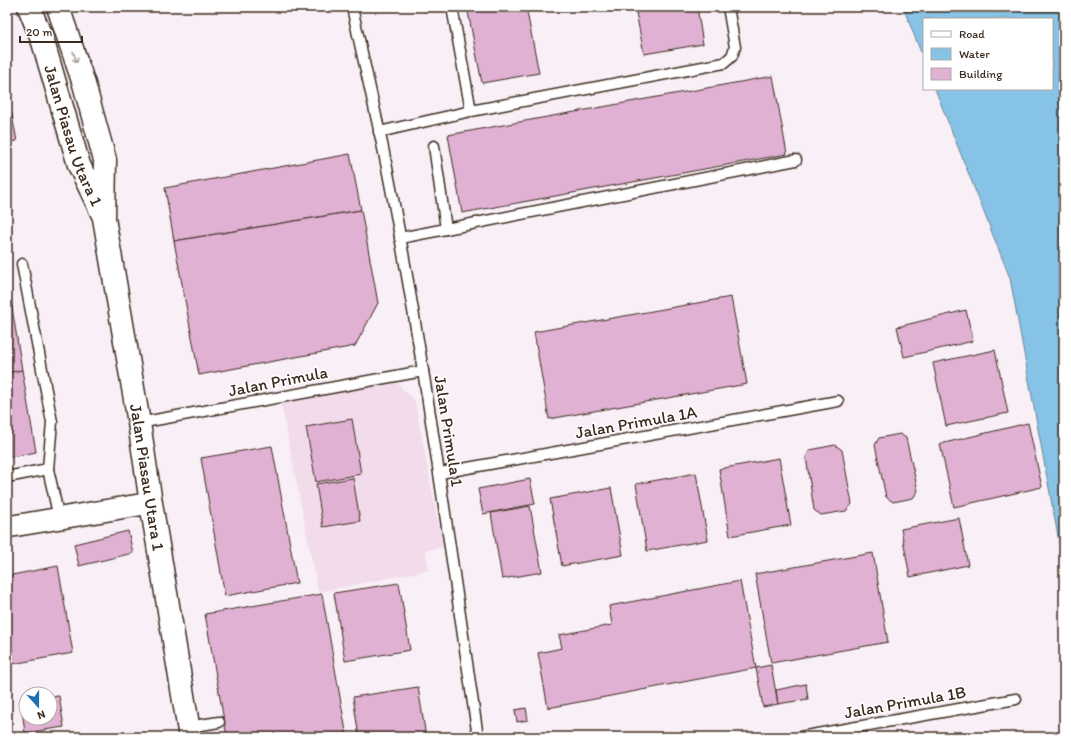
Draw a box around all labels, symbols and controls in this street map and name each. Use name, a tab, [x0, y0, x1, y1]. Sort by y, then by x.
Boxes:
scale bar	[20, 18, 82, 44]
legend	[923, 18, 1053, 90]
text: 20 m	[26, 25, 53, 39]
text: Road	[959, 27, 985, 41]
text: Water	[959, 47, 990, 61]
one-way arrow	[72, 51, 79, 64]
street label: Jalan Piasau Utara 1	[40, 62, 107, 209]
text: Building	[959, 67, 1003, 81]
street label: Jalan Primula	[227, 362, 329, 400]
street label: Jalan Primula 1	[430, 374, 468, 488]
street label: Jalan Primula 1A	[574, 401, 698, 443]
street label: Jalan Piasau Utara 1	[126, 402, 169, 552]
street label: Jalan Primula 1B	[843, 681, 967, 723]
north arrow	[18, 686, 58, 726]
text: N	[36, 707, 47, 722]

